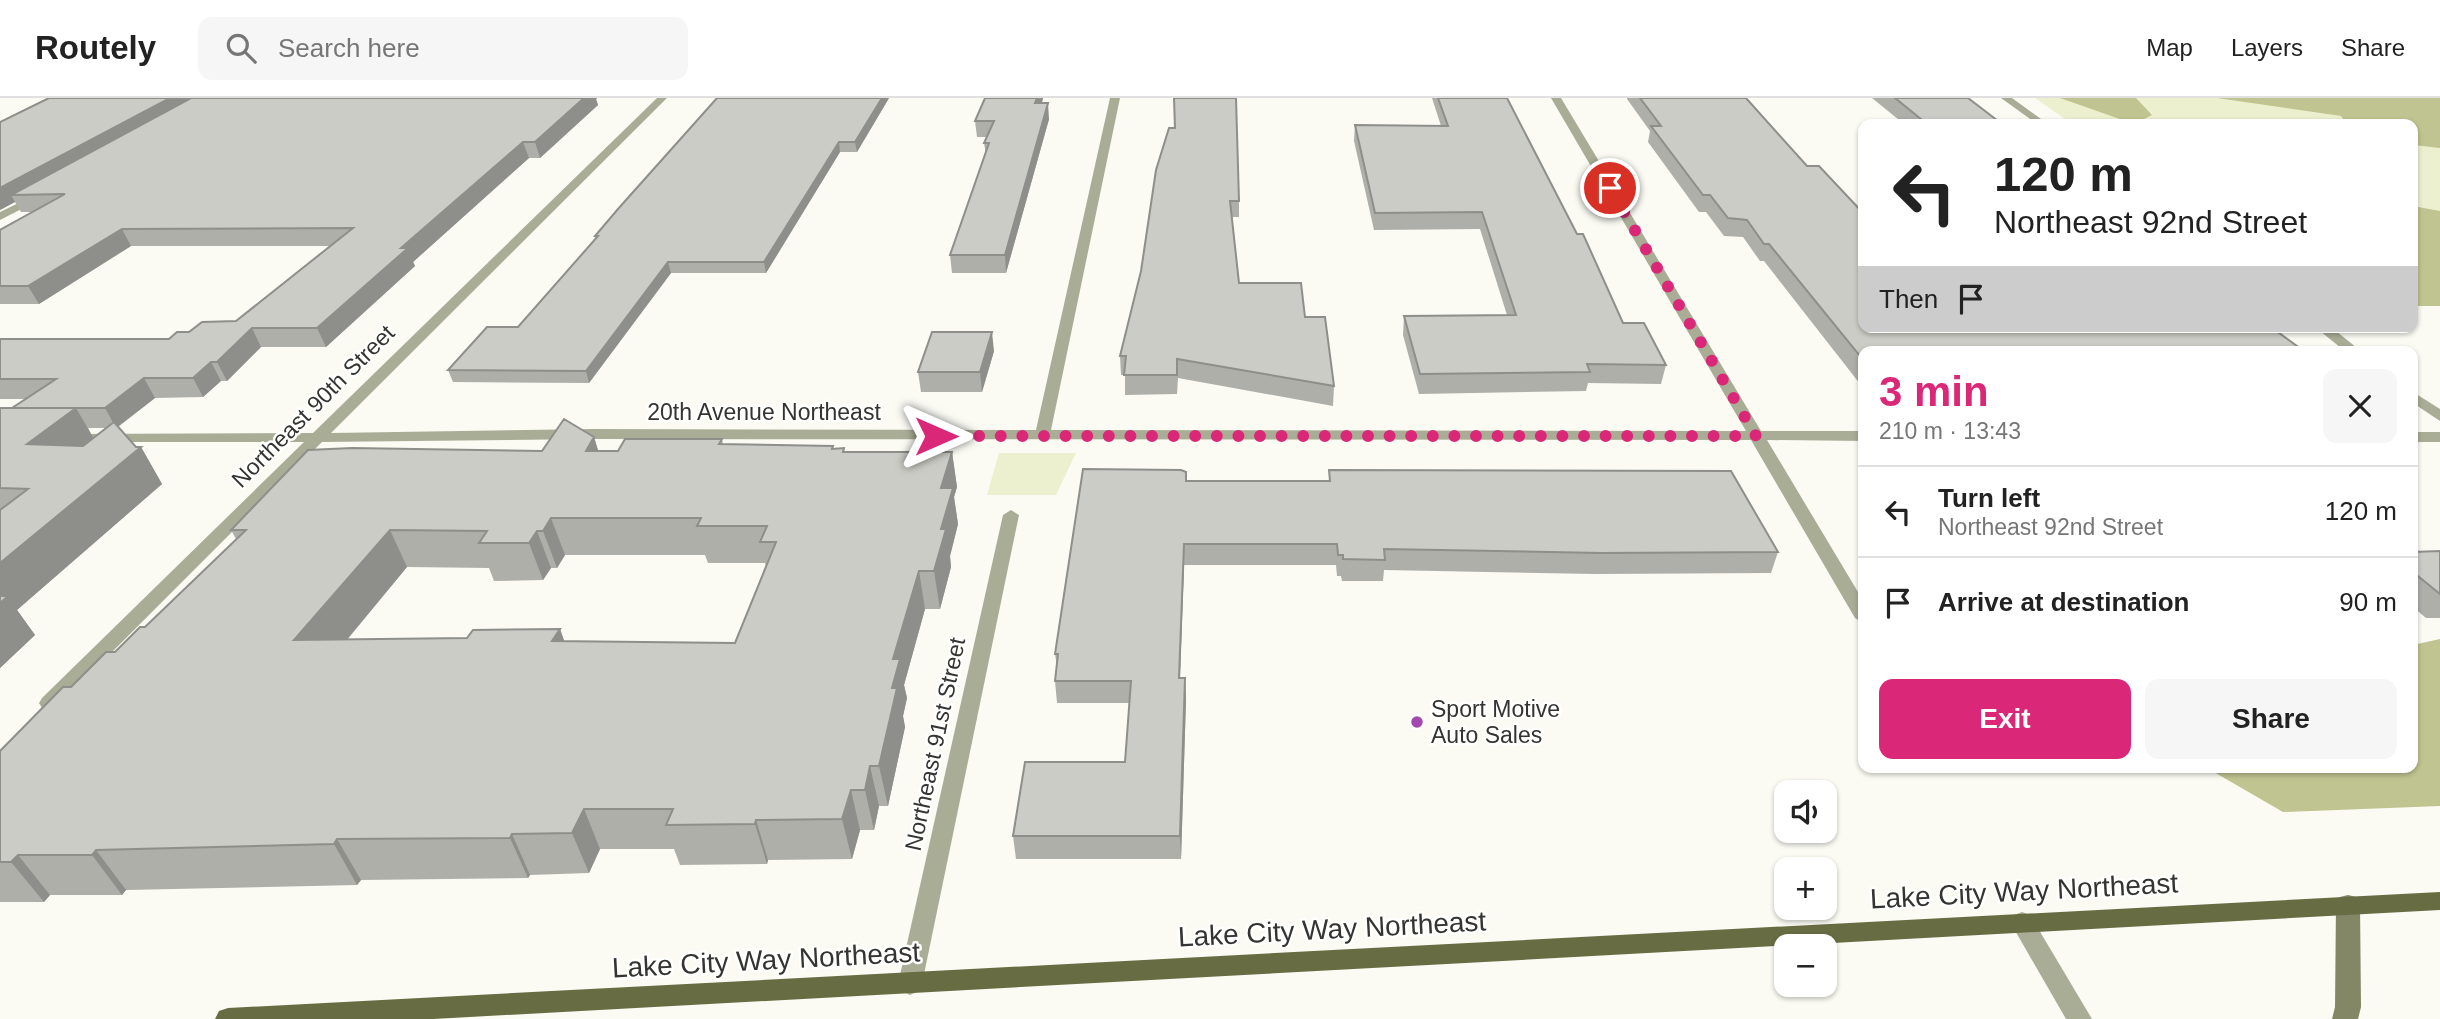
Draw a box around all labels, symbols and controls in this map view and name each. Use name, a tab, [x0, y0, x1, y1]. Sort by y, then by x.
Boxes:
search box	[198, 17, 688, 80]
text: Routely	[35, 29, 156, 66]
icon: search	[222, 29, 260, 67]
text: Search here	[278, 33, 420, 63]
text: Map	[2146, 34, 2193, 61]
text: Layers	[2231, 34, 2303, 61]
text: Share	[2341, 34, 2405, 61]
icon: left	[1879, 147, 1970, 238]
text: 120 m	[1994, 147, 2133, 201]
pin	[1580, 158, 1640, 218]
icon: arrive	[1591, 169, 1629, 207]
text: Northeast 92nd Street	[1994, 204, 2307, 240]
icon: arrive	[1952, 280, 1990, 318]
text: Then	[1879, 284, 1938, 314]
street label: Northeast 90th Street	[227, 319, 400, 492]
text: 3 min	[1879, 368, 1989, 415]
button: close	[2323, 369, 2397, 443]
street label: 20th Avenue Northeast	[647, 399, 881, 425]
position arrow	[899, 399, 973, 473]
text: 210 m · 13:43	[1879, 418, 2021, 444]
text: Turn left	[1938, 483, 2040, 513]
icon: left	[1879, 493, 1917, 531]
text: 120 m	[2325, 496, 2397, 526]
text: Northeast 92nd Street	[1938, 514, 2163, 540]
icon: arrive	[1879, 584, 1917, 622]
text: Arrive at destination	[1938, 587, 2189, 617]
text: 90 m	[2339, 587, 2397, 617]
street label: Northeast 91st Street	[900, 634, 970, 853]
button: Exit	[1879, 679, 2131, 759]
button: Share	[2145, 679, 2397, 759]
place label: Sport Motive Auto Sales	[1431, 696, 1560, 748]
marker: Sport Motive Auto Sales	[1409, 714, 1425, 730]
map controls	[1774, 780, 1837, 997]
button: sound	[1774, 780, 1837, 843]
button: +	[1774, 857, 1837, 920]
street label: Lake City Way Northeast	[1869, 867, 2179, 915]
street label: Lake City Way Northeast	[1177, 905, 1487, 953]
button: −	[1774, 934, 1837, 997]
street label: Lake City Way Northeast	[611, 936, 921, 984]

